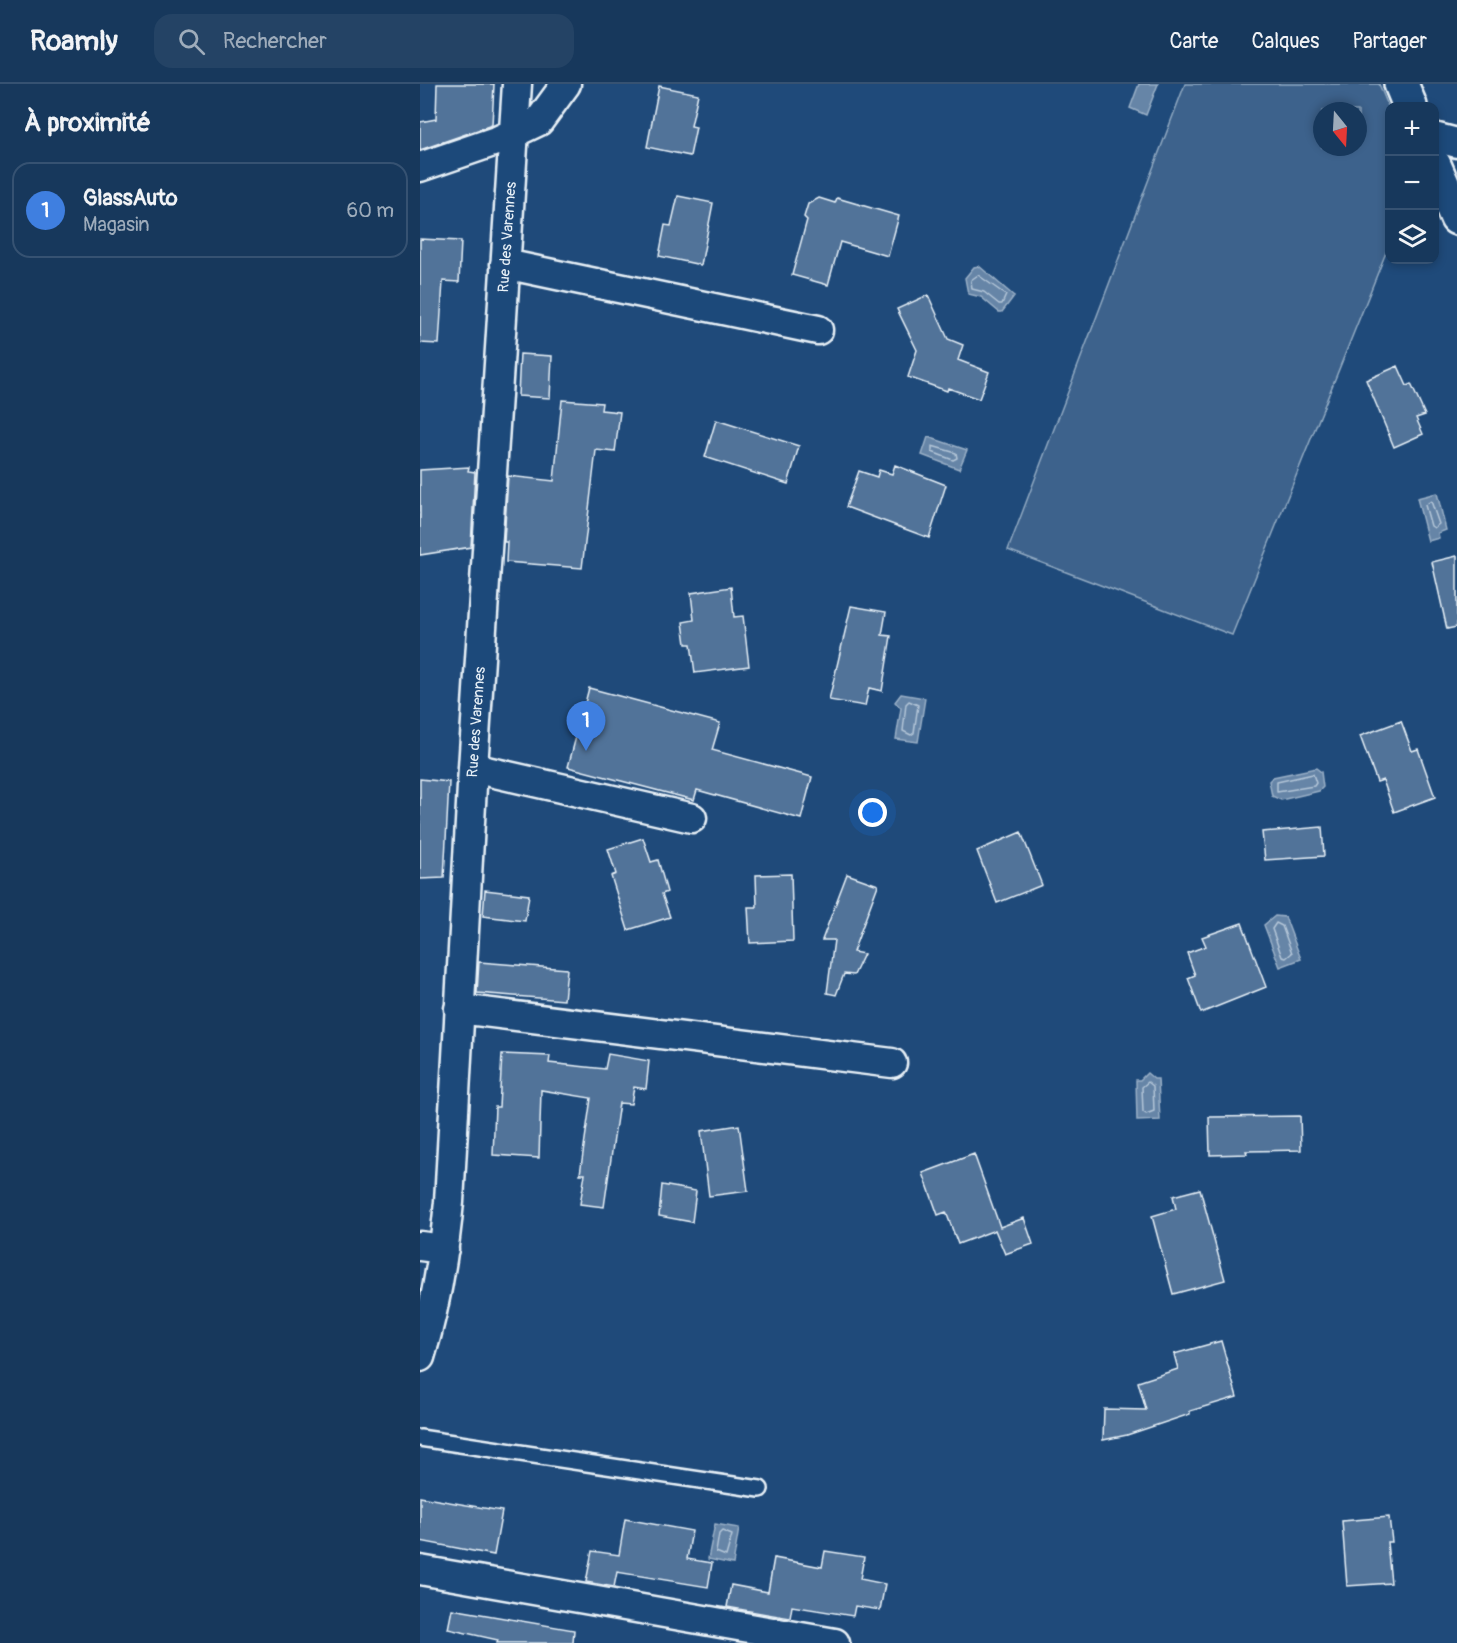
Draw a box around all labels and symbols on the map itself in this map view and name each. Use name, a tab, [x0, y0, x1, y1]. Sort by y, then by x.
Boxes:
north arrow	[1313, 102, 1367, 156]
street label: Rue des Varennes	[494, 181, 521, 293]
street label: Rue des Varennes	[463, 666, 490, 778]
pin: 1	[566, 702, 606, 751]
your location	[858, 798, 887, 827]

